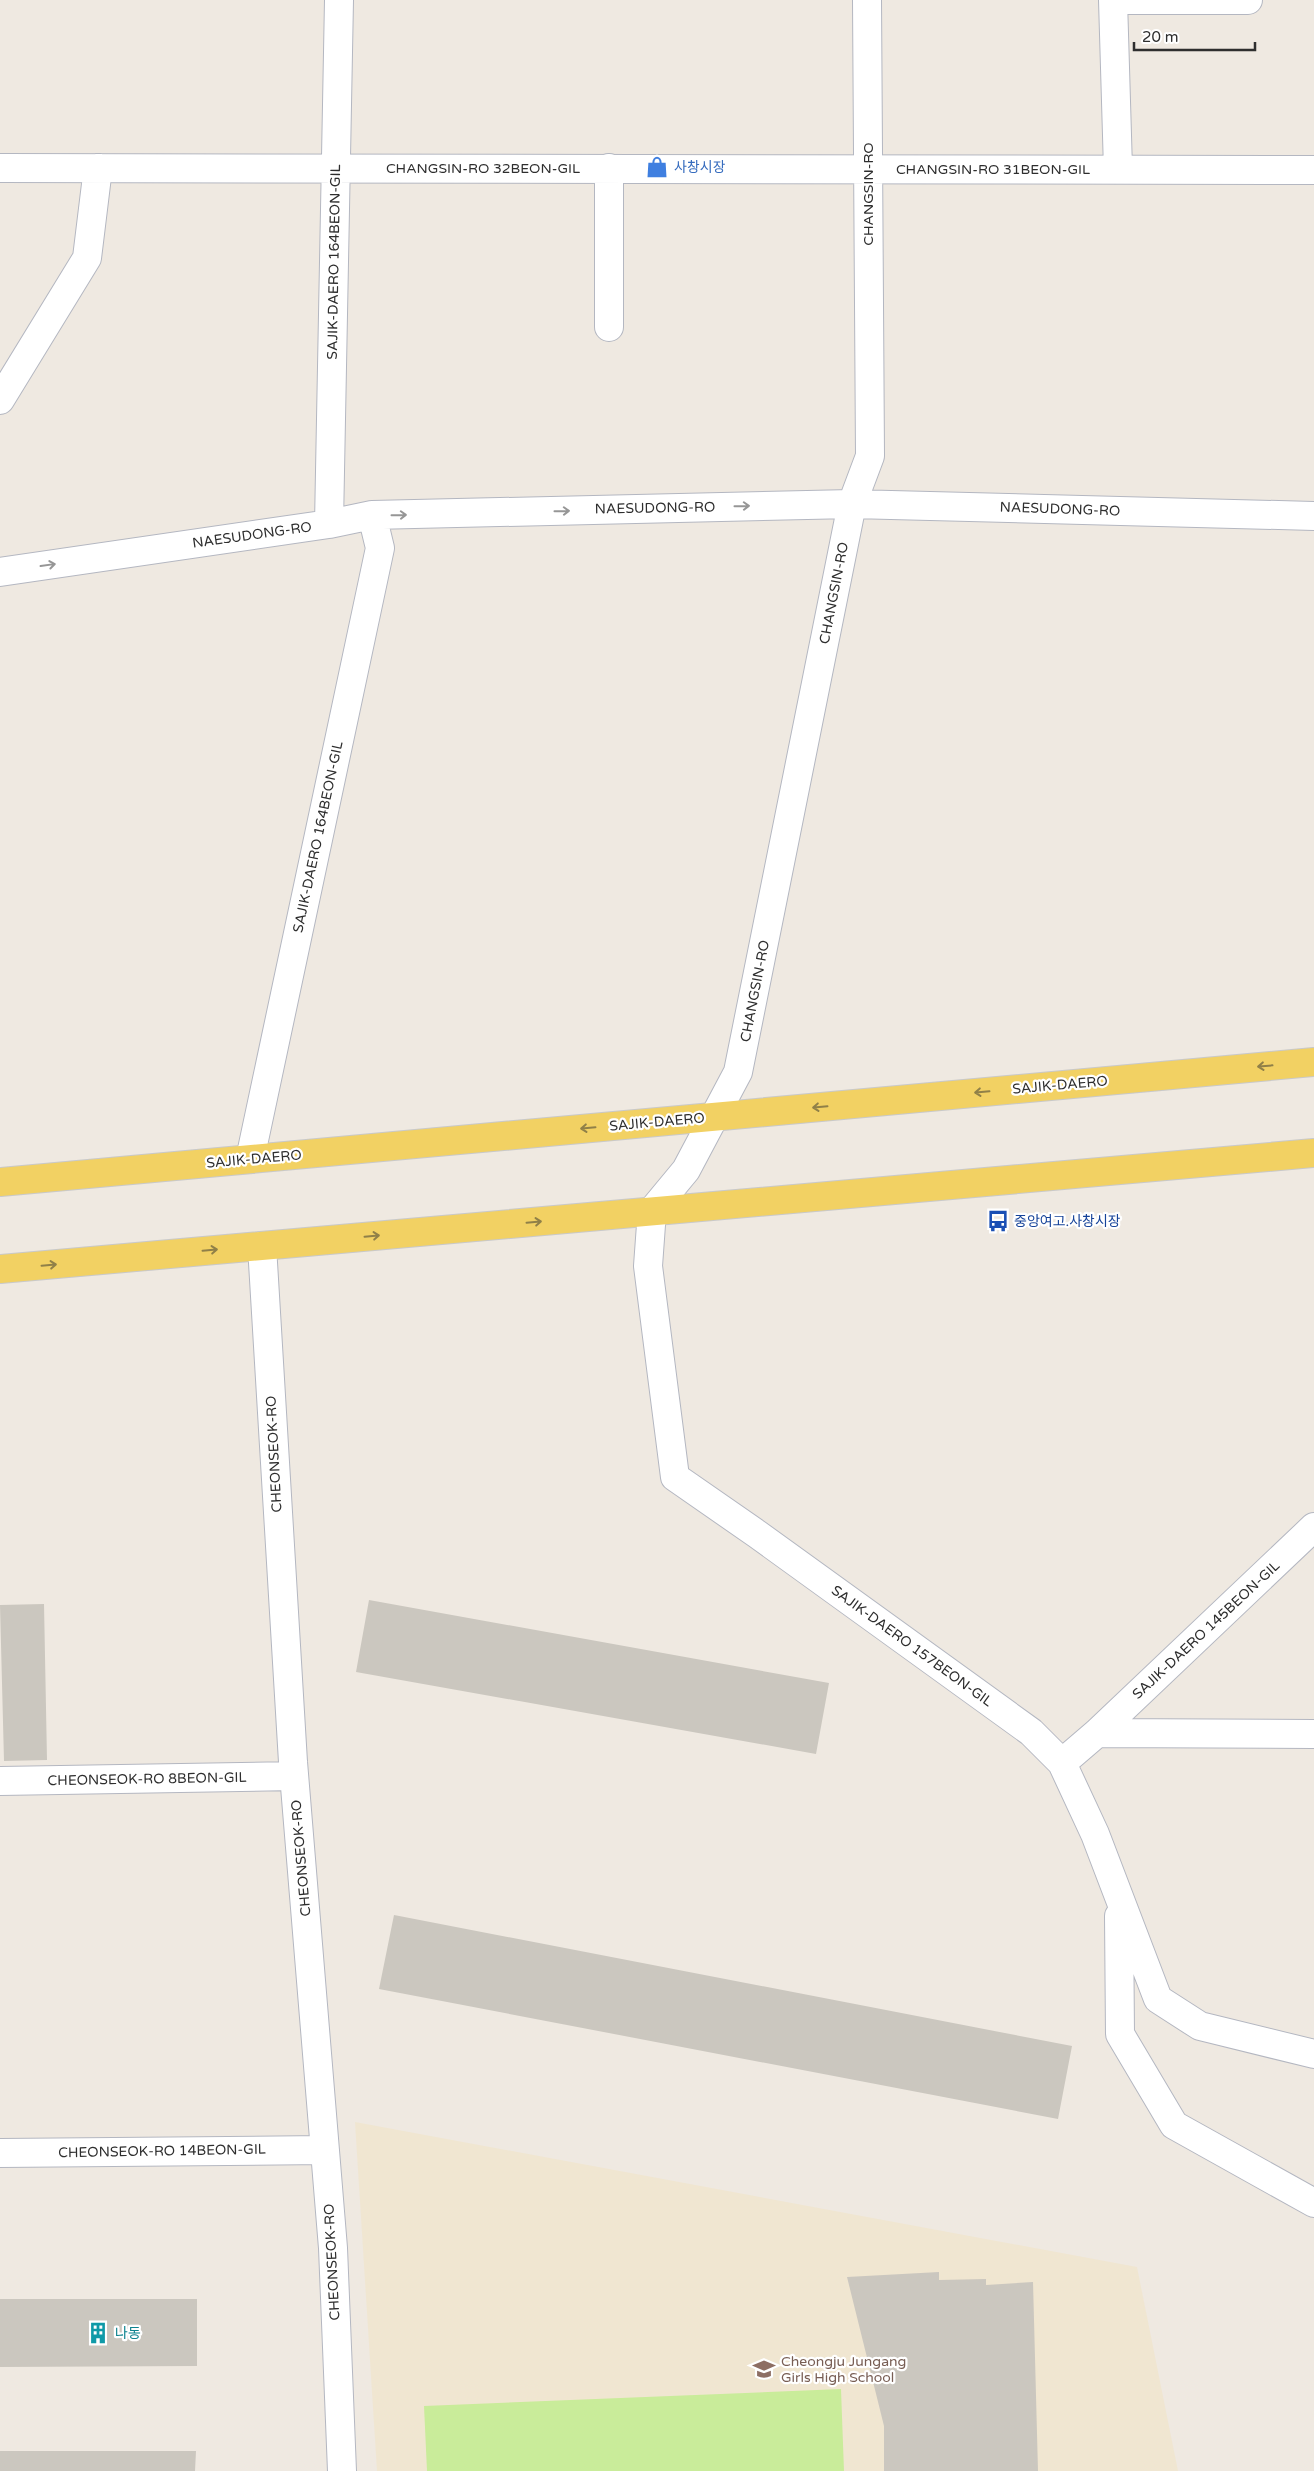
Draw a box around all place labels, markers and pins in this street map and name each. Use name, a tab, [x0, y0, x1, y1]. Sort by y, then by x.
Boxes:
shop icon: 사창시장	[644, 154, 670, 180]
place label: 사창시장	[674, 159, 726, 176]
bus stop icon: 중앙여고.사창시장	[985, 1208, 1011, 1234]
place label: 중앙여고.사창시장	[1014, 1213, 1121, 1230]
building icon: 나동	[85, 2320, 111, 2346]
place label: 나동	[115, 2325, 141, 2342]
place label: Cheongju Jungang Girls High School	[781, 2353, 906, 2386]
school or university icon: Cheongju Jungang Girls High School	[751, 2356, 777, 2382]

